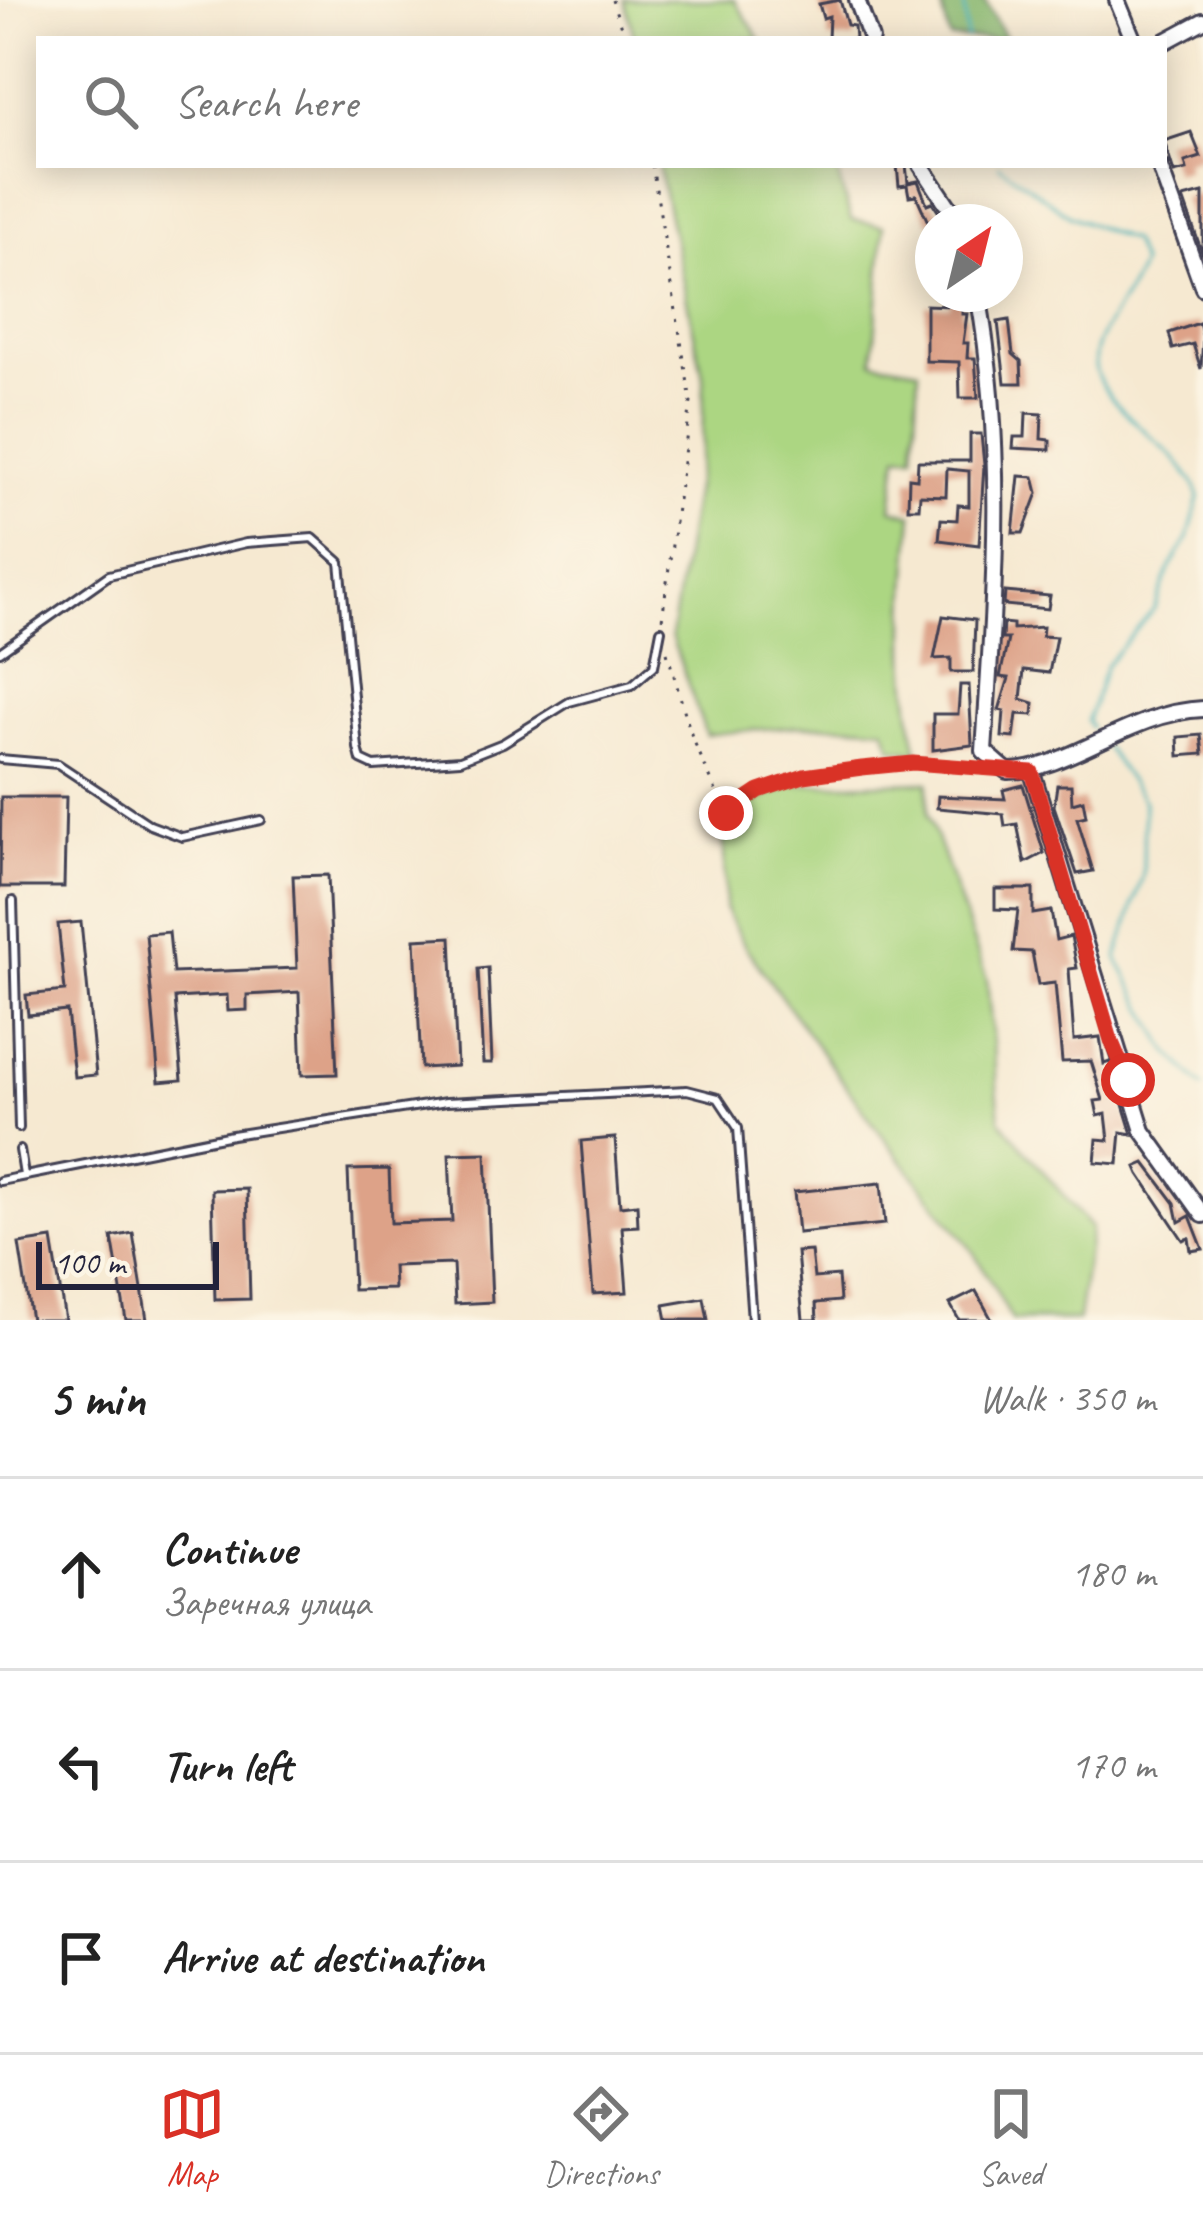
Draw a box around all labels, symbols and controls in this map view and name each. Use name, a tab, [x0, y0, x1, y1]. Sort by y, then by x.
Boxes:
search box	[36, 36, 1167, 168]
icon: search	[78, 69, 144, 135]
text: Search here	[174, 74, 357, 131]
north arrow	[915, 204, 1023, 312]
route end	[699, 786, 753, 840]
route start	[1101, 1053, 1155, 1107]
scale bar	[36, 1236, 219, 1289]
text: 100 m	[54, 1242, 125, 1284]
text: 5 min	[48, 1366, 145, 1430]
text: Walk · 350 m	[979, 1374, 1155, 1423]
text: Continue	[162, 1521, 296, 1578]
icon: ahead	[48, 1541, 114, 1607]
text: 180 m	[1071, 1549, 1155, 1598]
text: Заречная улица	[162, 1578, 371, 1627]
icon: left	[48, 1733, 114, 1799]
text: Turn left	[162, 1737, 292, 1794]
text: 170 m	[1071, 1741, 1155, 1790]
icon: arrive	[48, 1925, 114, 1991]
text: Arrive at destination	[162, 1929, 484, 1986]
tab: Map	[159, 2081, 225, 2195]
tab: Directions	[544, 2081, 659, 2195]
tab: Saved	[978, 2081, 1044, 2195]

